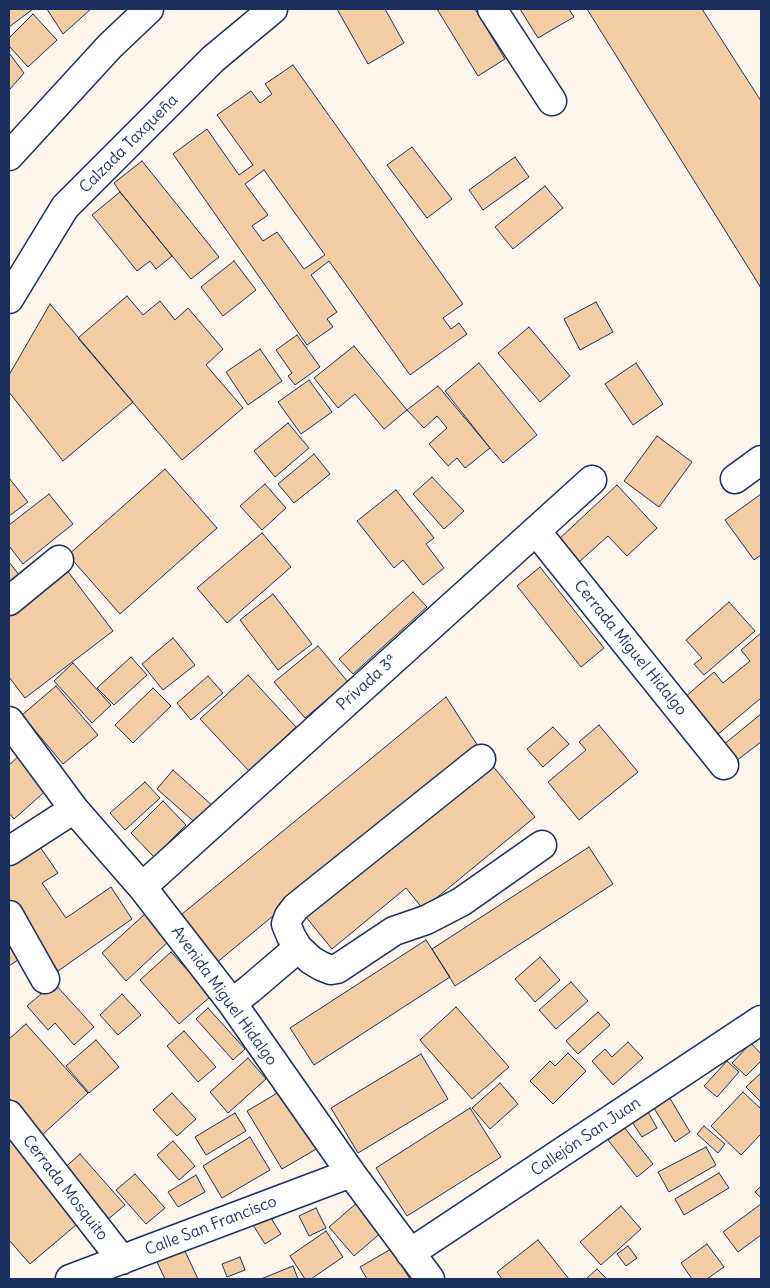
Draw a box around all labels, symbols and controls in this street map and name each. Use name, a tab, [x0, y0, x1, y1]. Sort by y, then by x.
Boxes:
street label: Calzada Taxqueña	[76, 91, 182, 197]
street label: Cerrada Miguel Hidalgo	[569, 576, 691, 720]
street label: Privada 3ª	[333, 651, 401, 715]
street label: Avenida Miguel Hidalgo	[167, 923, 281, 1069]
street label: Callejón San Juan	[528, 1093, 644, 1181]
street label: Cerrada Mosquito	[18, 1132, 112, 1244]
street label: Calle San Francisco	[143, 1192, 279, 1260]

